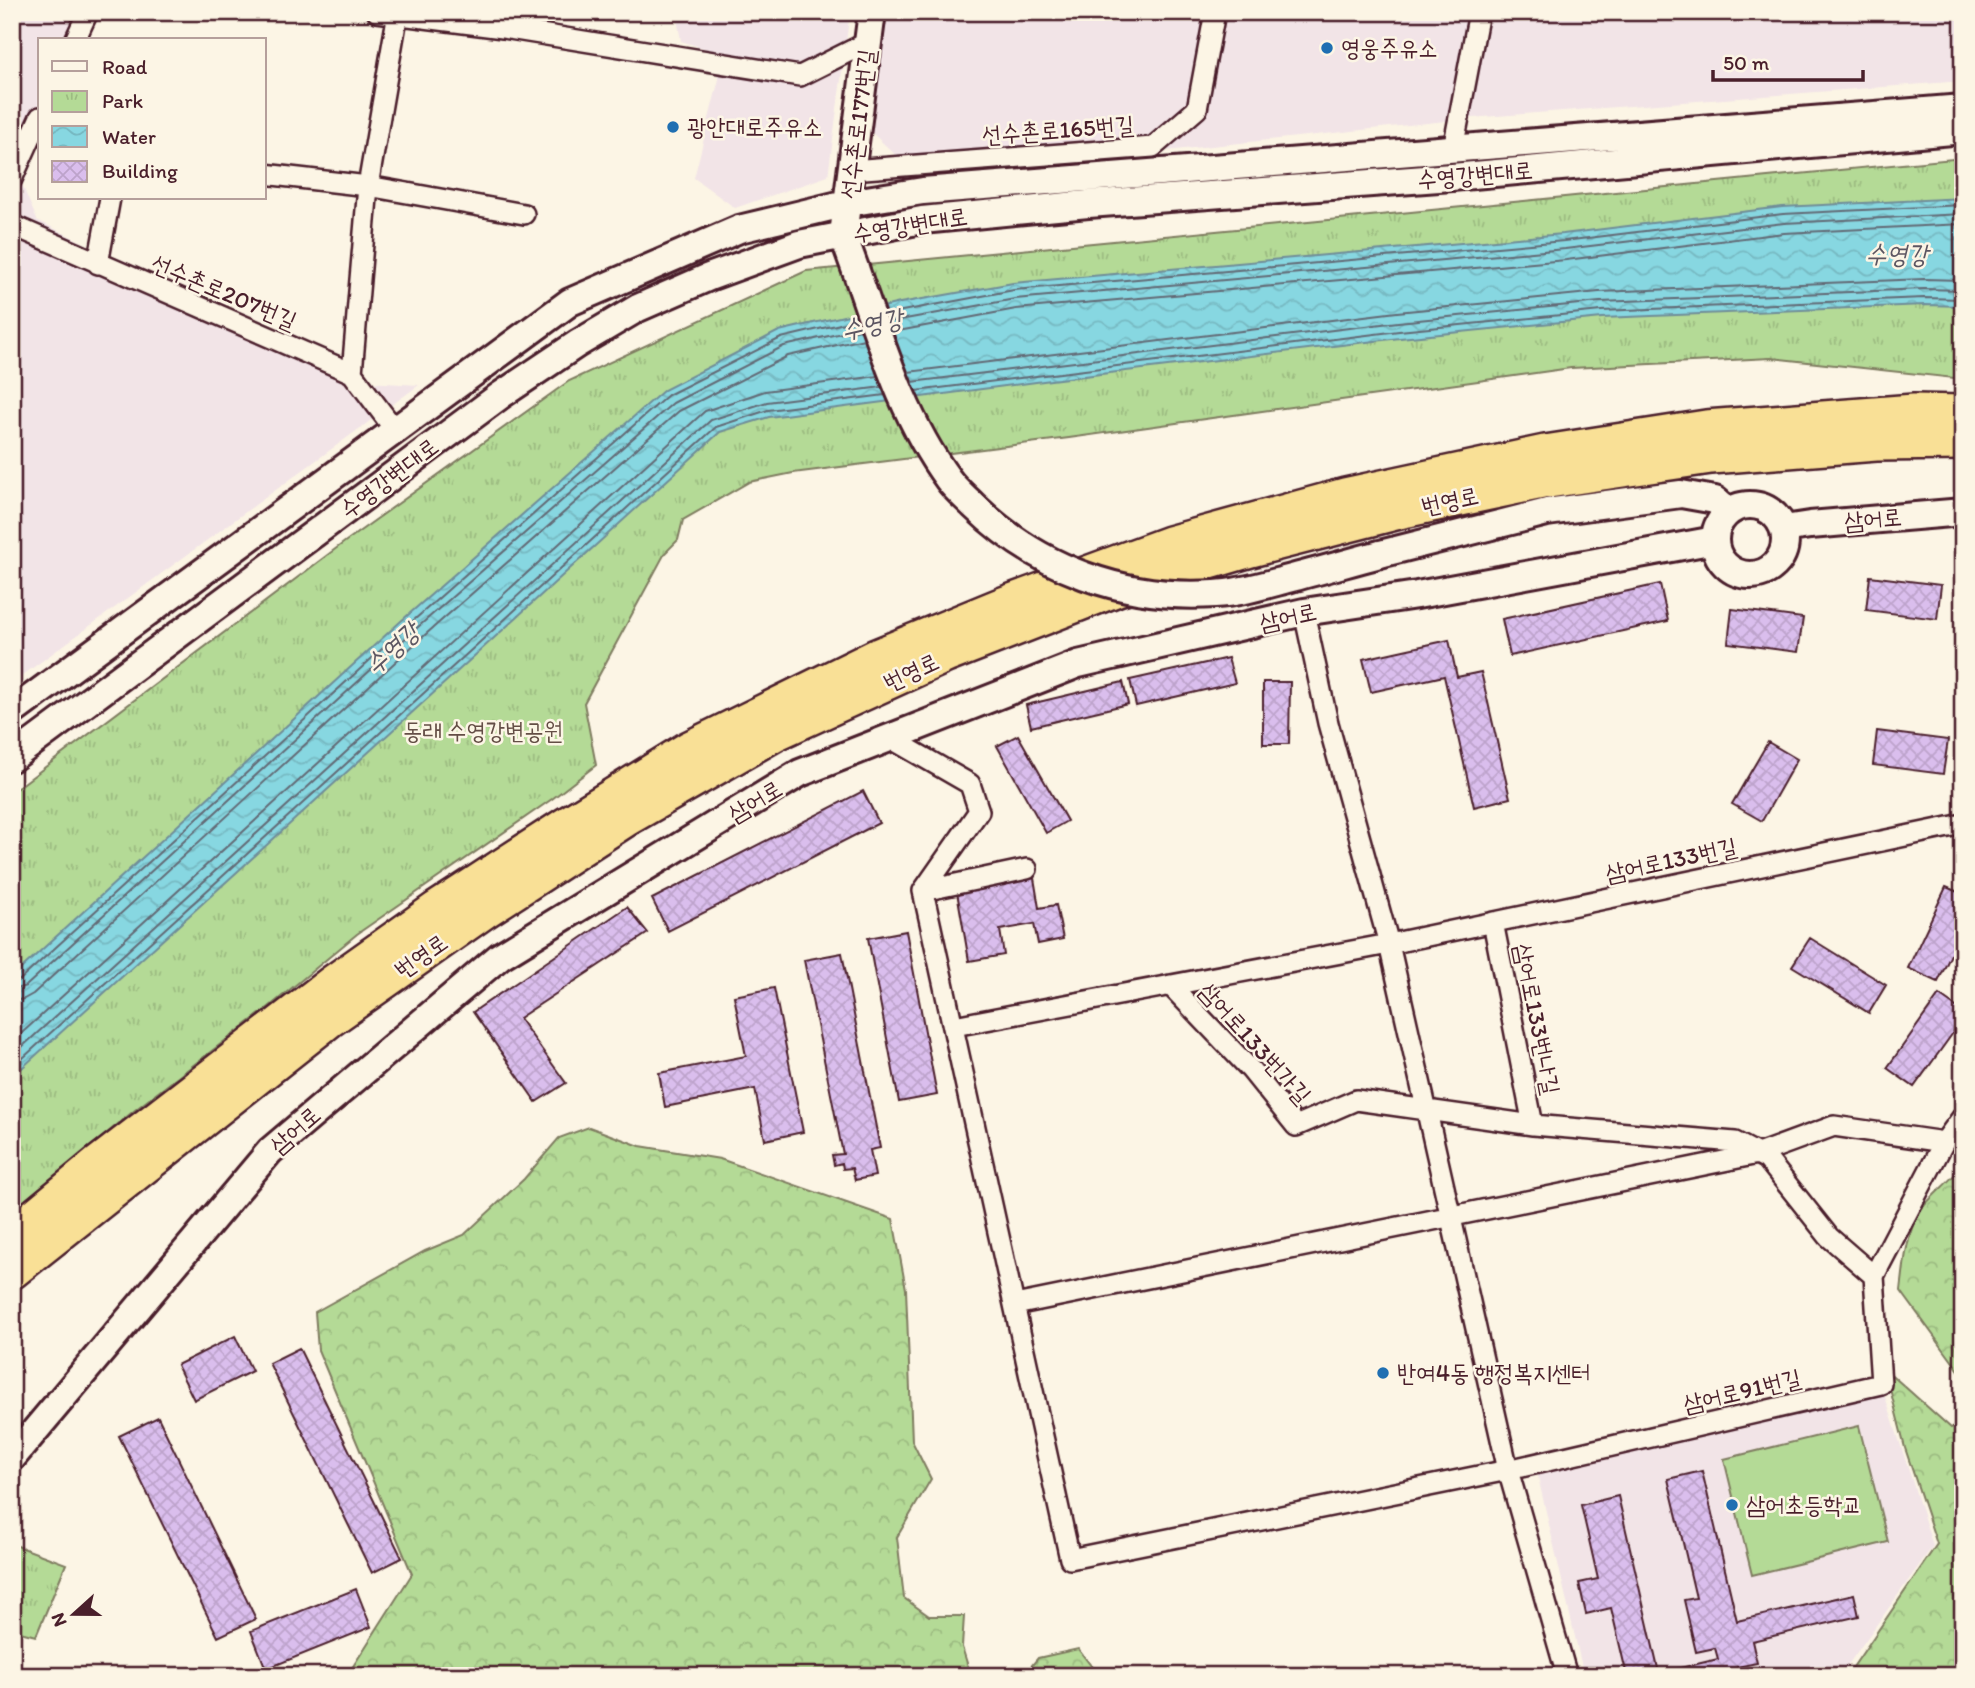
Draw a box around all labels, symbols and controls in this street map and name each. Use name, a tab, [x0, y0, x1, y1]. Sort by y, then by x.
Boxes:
place label: 영웅주유소	[1341, 33, 1438, 62]
legend	[38, 38, 266, 200]
scale bar	[1713, 38, 1863, 82]
marker: 영웅주유소	[1319, 40, 1335, 56]
street label: 선수촌로177번길	[834, 47, 881, 201]
text: 50 m	[1723, 50, 1770, 75]
text: Road	[102, 54, 148, 79]
text: Park	[102, 88, 144, 113]
street label: 선수촌로165번길	[981, 110, 1135, 149]
place label: 광안대로주유소	[687, 112, 822, 141]
marker: 광안대로주유소	[665, 119, 681, 135]
text: Water	[102, 124, 156, 149]
street label: 수영강변대로	[1416, 155, 1534, 194]
text: Building	[102, 158, 178, 183]
street label: 수영강변대로	[850, 201, 969, 248]
water label: 수영강	[1866, 238, 1931, 270]
street label: 선수촌로207번길	[147, 248, 301, 335]
water label: 수영강	[838, 301, 909, 347]
street label: 수영강변대로	[334, 431, 444, 524]
street label: 번영로	[1419, 480, 1481, 521]
street label: 삼어로	[1843, 502, 1903, 535]
street label: 삼어로	[1257, 596, 1319, 637]
water label: 수영강	[358, 613, 428, 681]
street label: 번영로	[878, 646, 943, 697]
park label: 동래 수영강변공원	[403, 716, 563, 745]
street label: 삼어로	[722, 773, 787, 828]
street label: 삼어로133번길	[1602, 831, 1739, 888]
street label: 번영로	[389, 927, 453, 984]
street label: 삼어로133번나길	[1509, 941, 1566, 1097]
street label: 삼어로133번가길	[1193, 976, 1317, 1109]
street label: 삼어로	[263, 1100, 326, 1160]
place label: 반여4동 행정복지센터	[1397, 1358, 1591, 1387]
street label: 삼어로91번길	[1680, 1363, 1804, 1418]
marker: 반여4동 행정복지센터	[1375, 1365, 1391, 1381]
place label: 삼어초등학교	[1746, 1490, 1862, 1519]
marker: 삼어초등학교	[1724, 1497, 1740, 1513]
north arrow	[38, 1580, 108, 1650]
text: N	[46, 1610, 72, 1630]

